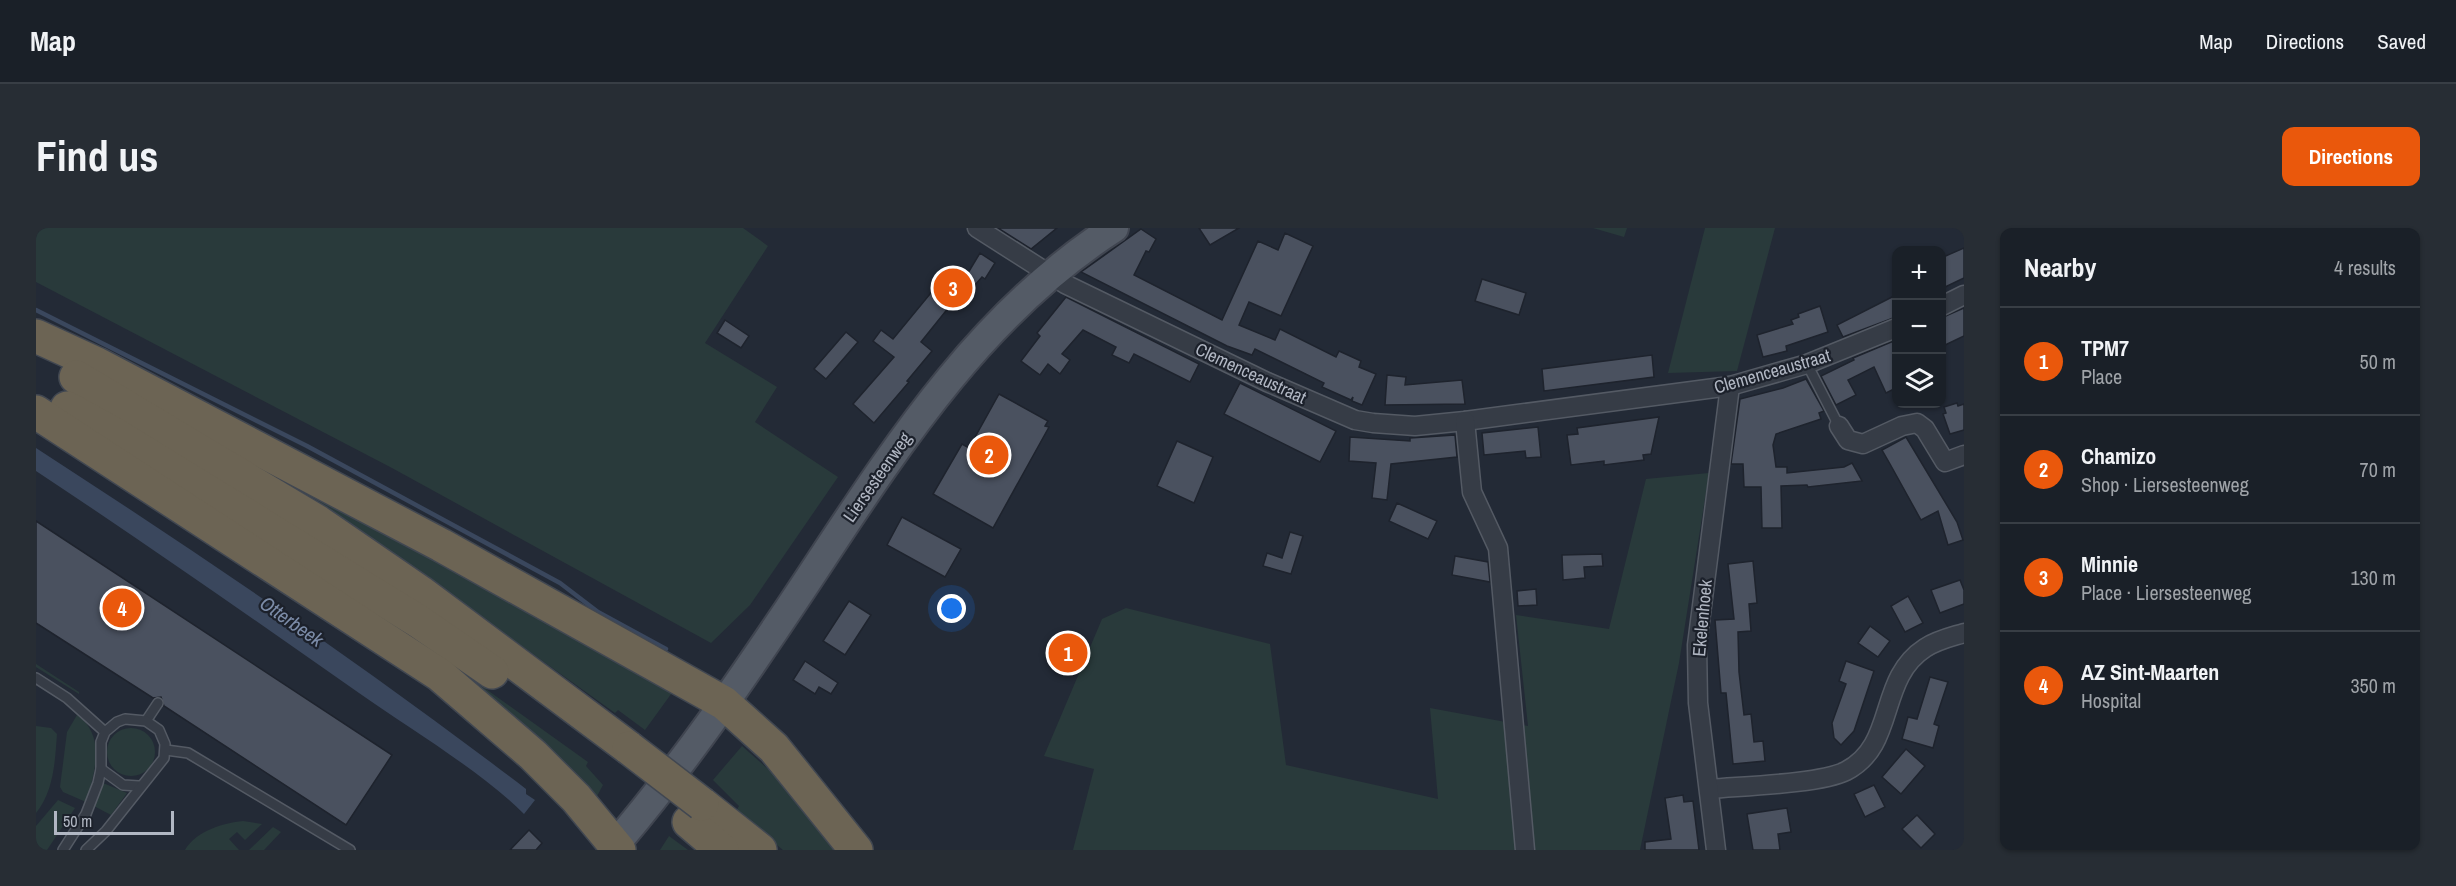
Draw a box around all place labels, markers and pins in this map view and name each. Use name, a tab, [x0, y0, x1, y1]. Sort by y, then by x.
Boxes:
pin: 3	[934, 266, 972, 310]
pin: 2	[970, 432, 1008, 478]
pin: 4	[102, 586, 142, 631]
pin: 1	[1048, 630, 1088, 676]

